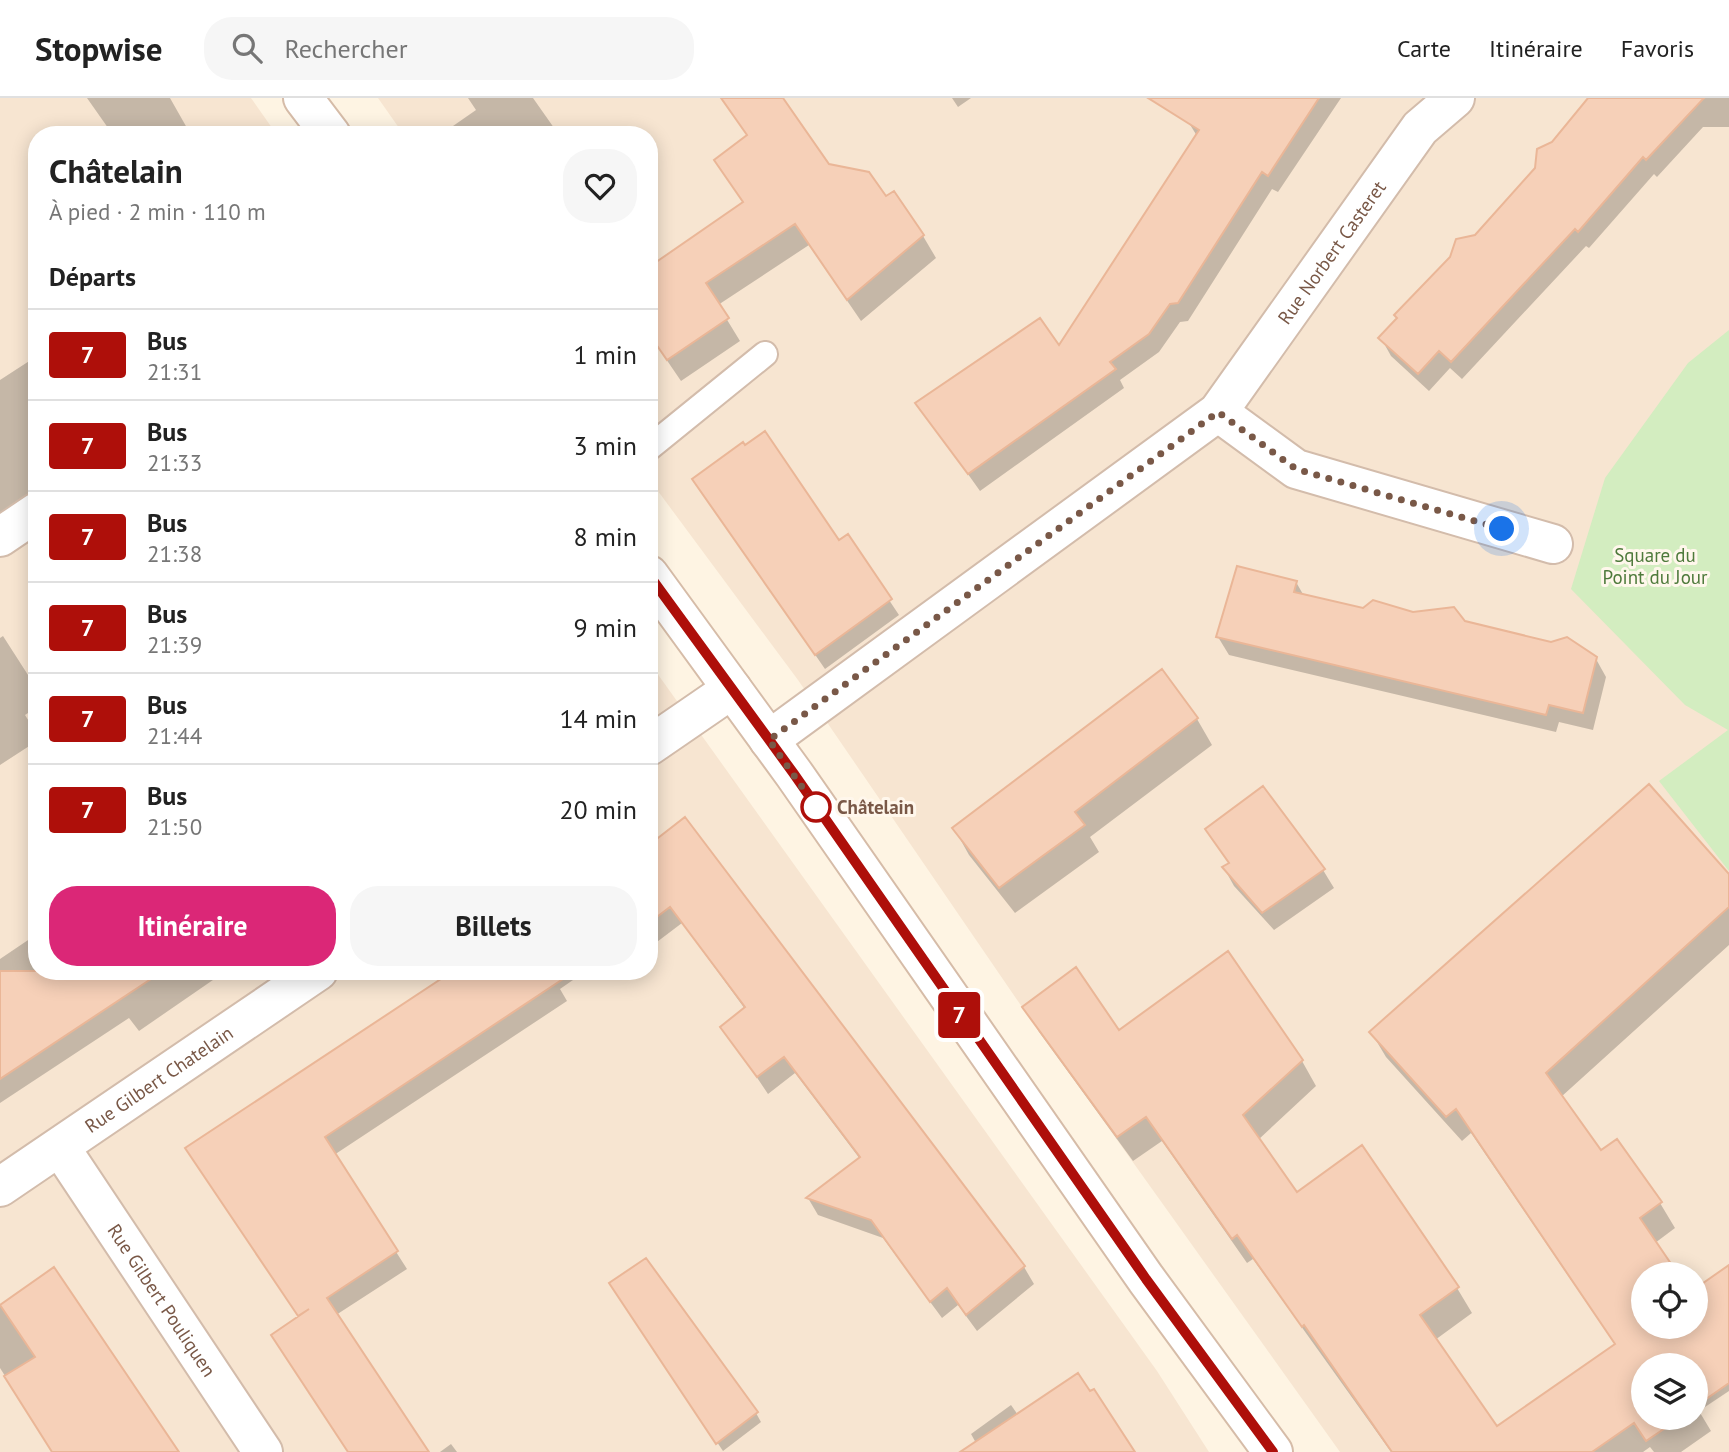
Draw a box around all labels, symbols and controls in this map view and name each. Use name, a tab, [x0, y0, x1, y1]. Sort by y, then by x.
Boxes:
search box	[204, 17, 694, 80]
text: Stopwise	[35, 27, 162, 70]
icon: search	[228, 29, 266, 67]
text: Rechercher	[284, 32, 408, 65]
text: Carte	[1397, 33, 1451, 64]
text: Itinéraire	[1489, 33, 1583, 64]
text: Favoris	[1621, 33, 1694, 64]
text: Châtelain	[49, 149, 183, 192]
button: heart	[563, 149, 637, 223]
street label: Rue Norbert Casteret	[1272, 175, 1391, 329]
text: À pied · 2 min · 110 m	[49, 197, 266, 226]
text: Départs	[49, 260, 136, 293]
text: Bus	[147, 324, 187, 357]
text: 1 min	[574, 338, 637, 371]
text: 7	[81, 339, 94, 370]
text: 21:31	[147, 357, 202, 386]
text: Bus	[147, 415, 187, 448]
text: 3 min	[574, 429, 637, 462]
text: 7	[81, 430, 94, 461]
text: 21:33	[147, 448, 202, 477]
text: Bus	[147, 506, 187, 539]
your location	[1484, 511, 1519, 546]
text: 8 min	[574, 520, 637, 553]
text: 7	[81, 521, 94, 552]
text: 21:38	[147, 539, 202, 568]
park label: Square du Point du Jour	[1602, 543, 1708, 589]
text: Bus	[147, 597, 187, 630]
text: 9 min	[574, 611, 637, 644]
text: 7	[81, 612, 94, 643]
text: 21:39	[147, 630, 202, 659]
text: Bus	[147, 688, 187, 721]
text: 14 min	[559, 702, 637, 735]
text: 7	[81, 703, 94, 734]
text: 21:44	[147, 721, 202, 750]
text: Bus	[147, 779, 187, 812]
marker: Châtelain	[801, 792, 831, 822]
text: 20 min	[559, 793, 637, 826]
text: 7	[81, 794, 94, 825]
place label: Châtelain	[837, 795, 914, 819]
text: 21:50	[147, 812, 202, 841]
button: Itinéraire	[49, 886, 336, 966]
button: Billets	[350, 886, 637, 966]
line badge: 7	[936, 992, 982, 1038]
text: 7	[952, 999, 966, 1030]
street label: Rue Gilbert Chatelain	[80, 1020, 238, 1138]
street label: Rue Gilbert Pouliquen	[103, 1219, 221, 1381]
map controls	[1631, 1262, 1708, 1430]
button: locate	[1631, 1262, 1708, 1339]
button: layers	[1631, 1353, 1708, 1430]

